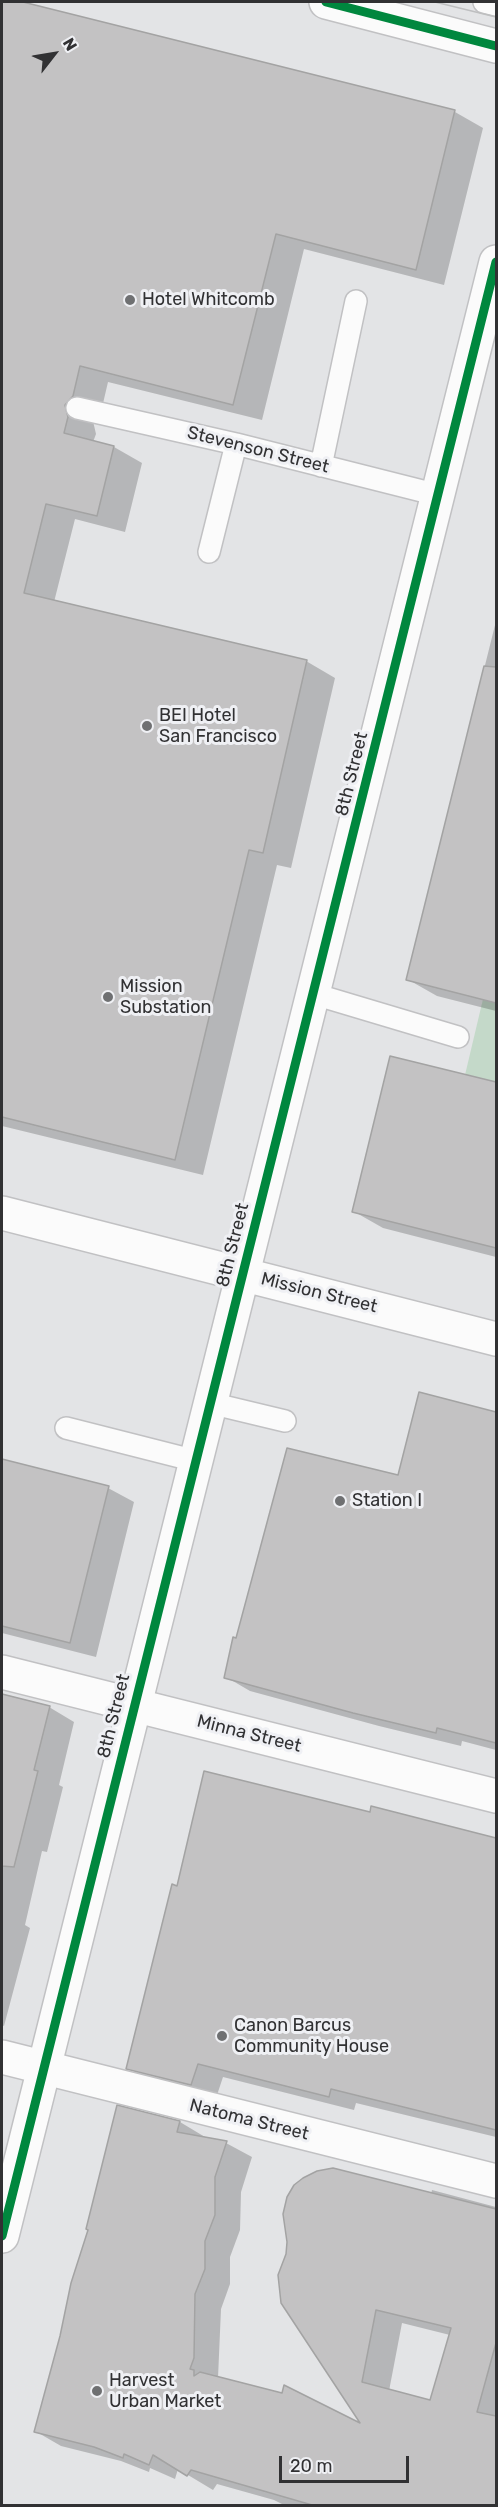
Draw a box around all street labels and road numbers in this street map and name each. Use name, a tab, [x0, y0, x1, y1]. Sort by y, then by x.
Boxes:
street label: Stevenson Street	[185, 422, 331, 478]
street label: 8th Street	[331, 730, 373, 818]
street label: 8th Street	[212, 1201, 254, 1289]
street label: Mission Street	[259, 1268, 379, 1318]
street label: 8th Street	[93, 1672, 135, 1760]
street label: Minna Street	[195, 1711, 303, 1757]
street label: Natoma Street	[187, 2095, 311, 2145]

